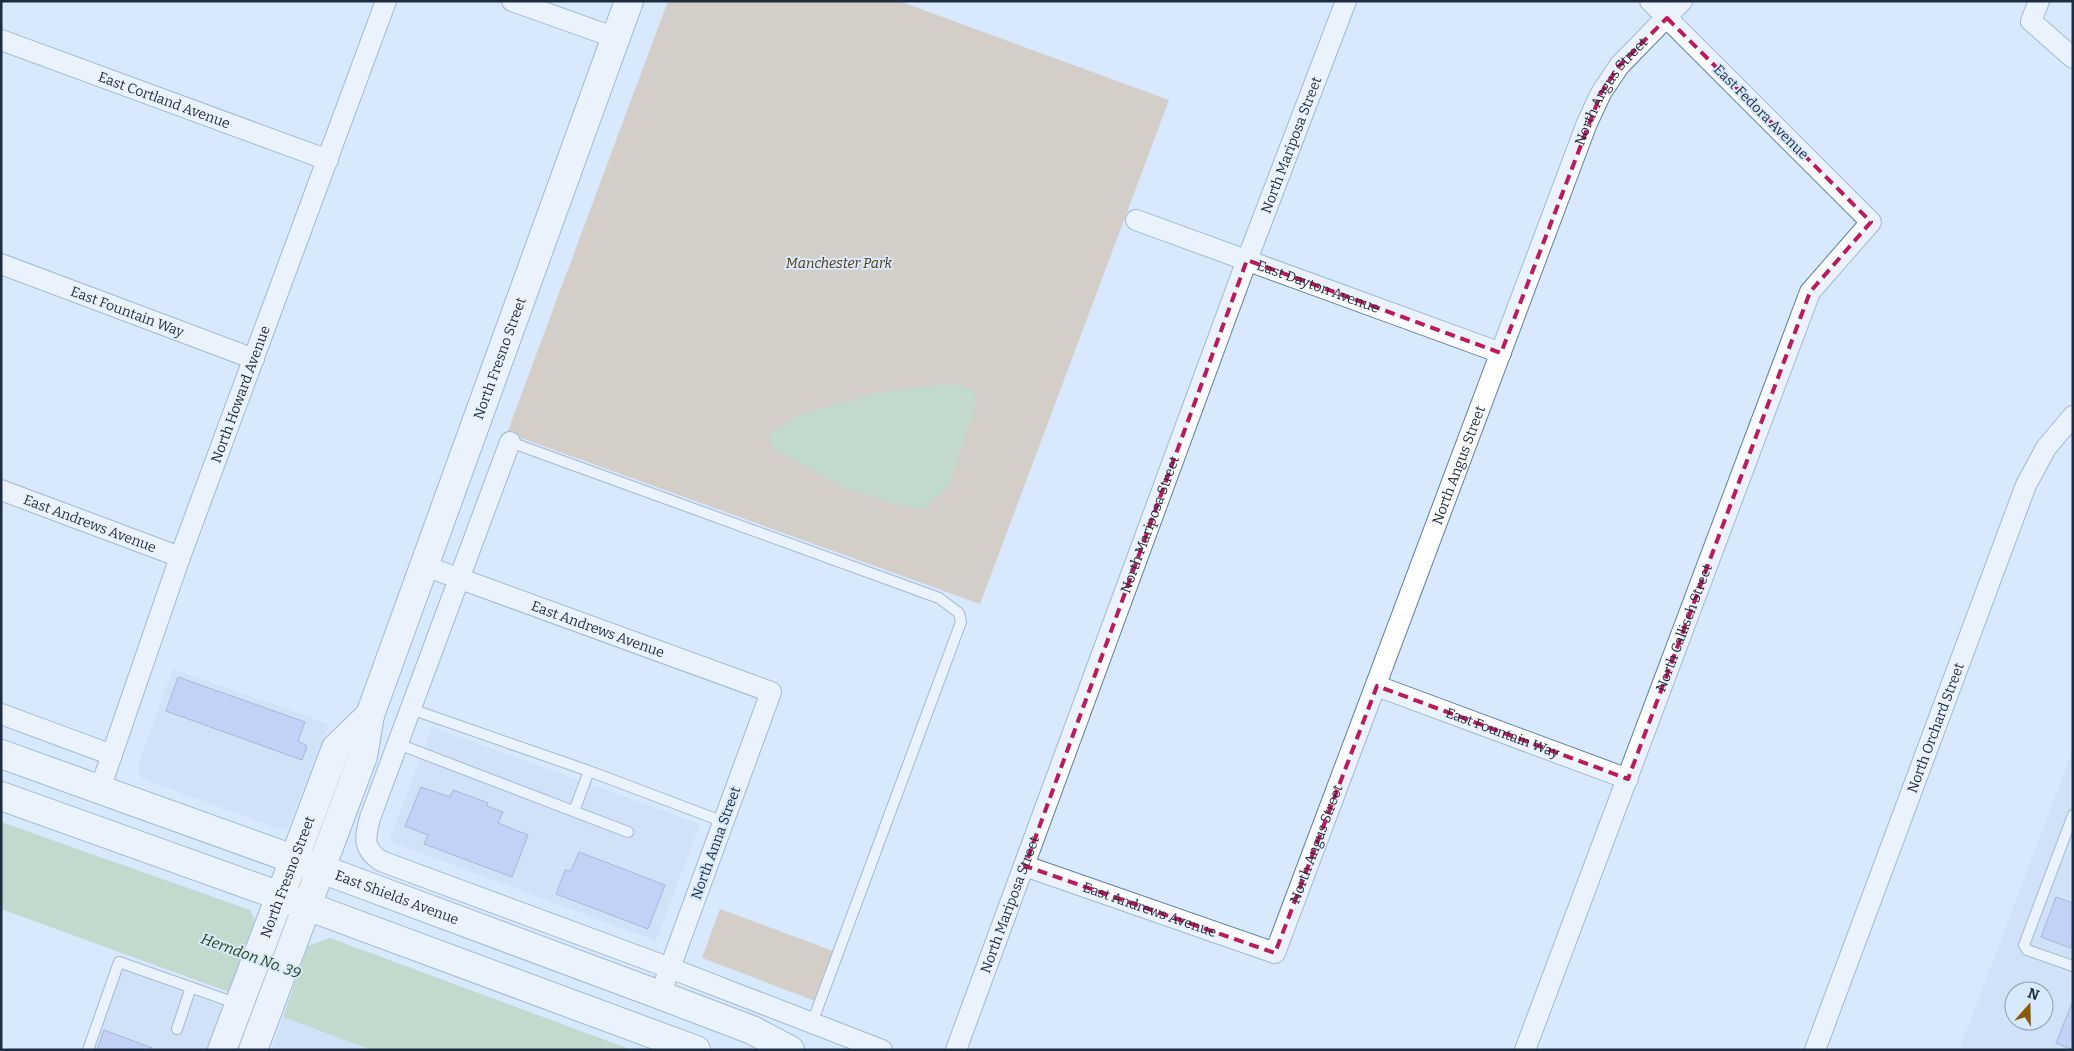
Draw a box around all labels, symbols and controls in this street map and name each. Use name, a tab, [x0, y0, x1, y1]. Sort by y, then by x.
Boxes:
street label: North Angus Street	[1571, 34, 1651, 148]
street label: East Fedora Avenue	[1710, 61, 1812, 163]
street label: East Cortland Avenue	[96, 68, 233, 132]
street label: North Mariposa Street	[1257, 74, 1325, 216]
park label: Manchester Park	[786, 255, 893, 272]
street label: East Dayton Avenue	[1255, 256, 1382, 317]
street label: East Fountain Way	[68, 282, 187, 341]
street label: North Fresno Street	[469, 295, 529, 422]
street label: North Howard Avenue	[207, 323, 274, 465]
street label: North Angus Street	[1428, 403, 1489, 527]
street label: North Mariposa Street	[1117, 454, 1183, 595]
street label: East Andrews Avenue	[21, 491, 159, 556]
street label: North Callisch Street	[1652, 562, 1715, 694]
street label: East Andrews Avenue	[529, 597, 667, 661]
street label: North Orchard Street	[1903, 660, 1967, 795]
street label: East Fountain Way	[1444, 704, 1562, 762]
street label: North Angus Street	[1286, 782, 1346, 906]
street label: North Anna Street	[688, 784, 744, 902]
street label: North Fresno Street	[257, 814, 318, 940]
street label: North Mariposa Street	[977, 834, 1043, 975]
street label: East Shields Avenue	[333, 866, 461, 928]
street label: East Andrews Avenue	[1081, 878, 1219, 941]
water label: Herndon No. 39	[198, 930, 304, 983]
north arrow	[2004, 981, 2054, 1031]
text: N	[2025, 984, 2041, 1004]

